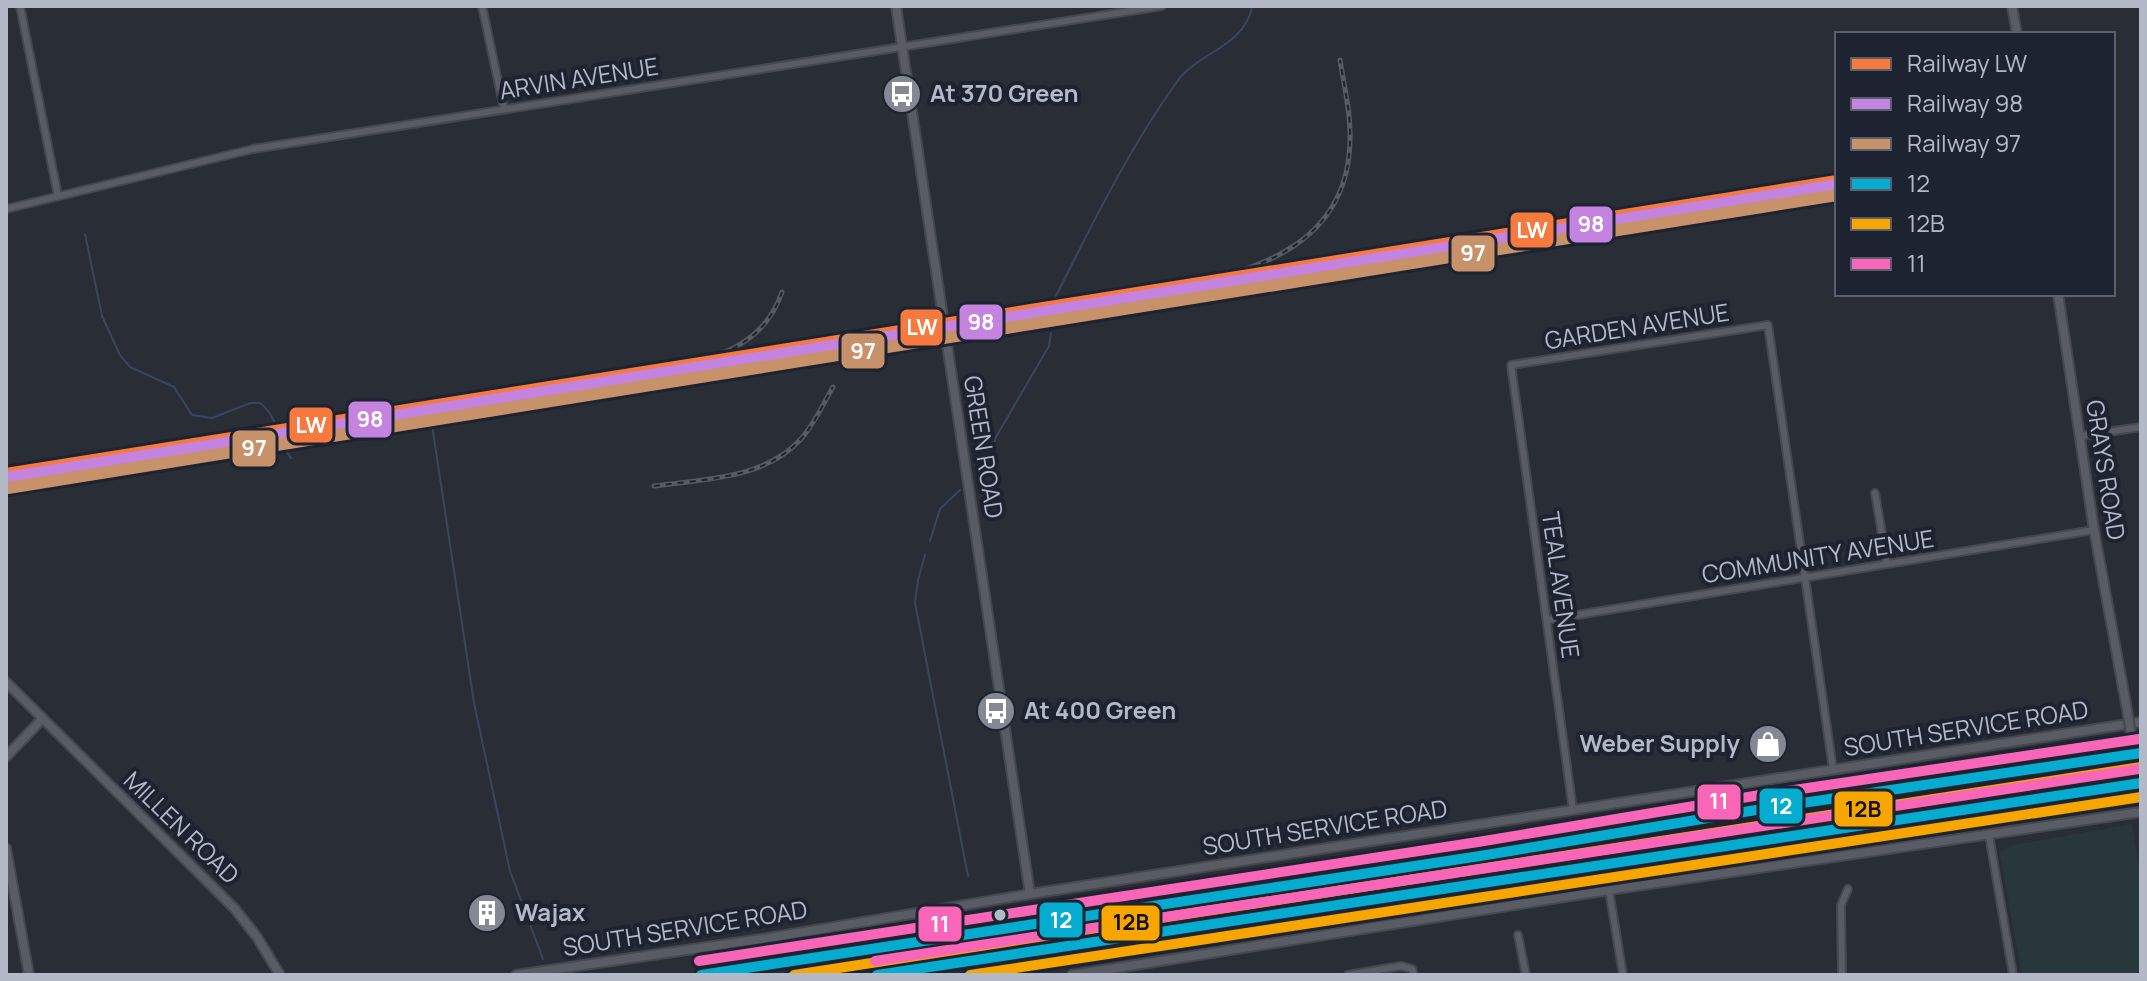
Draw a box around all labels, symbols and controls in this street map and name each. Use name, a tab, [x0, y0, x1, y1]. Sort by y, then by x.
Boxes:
legend	[1835, 32, 2115, 296]
text: Railway LW	[1907, 46, 2028, 79]
street label: ARVIN AVENUE	[497, 49, 661, 106]
bus stop icon: At 370 Green	[881, 73, 923, 115]
place label: At 370 Green	[930, 76, 1079, 109]
text: Railway 98	[1907, 86, 2023, 119]
text: Railway 97	[1907, 126, 2021, 159]
text: 12	[1907, 166, 1930, 199]
line badge: 98	[1568, 205, 1614, 244]
text: 12B	[1907, 206, 1945, 239]
text: 98	[1577, 209, 1605, 239]
line badge: LW	[1509, 211, 1555, 249]
text: LW	[1516, 215, 1548, 245]
line badge: 97	[1450, 234, 1496, 273]
text: 97	[1460, 238, 1486, 268]
text: 11	[1907, 246, 1926, 279]
street label: GARDEN AVENUE	[1542, 295, 1731, 356]
line badge: 98	[958, 303, 1004, 341]
text: 98	[967, 307, 995, 337]
line badge: LW	[899, 308, 944, 347]
text: LW	[906, 312, 938, 342]
line badge: 97	[840, 332, 886, 370]
text: 97	[850, 336, 876, 366]
street label: GREEN ROAD	[957, 373, 1012, 520]
street label: GRAYS ROAD	[2079, 397, 2134, 542]
line badge: 98	[347, 400, 393, 439]
text: 98	[356, 404, 384, 434]
line badge: LW	[288, 406, 334, 444]
text: LW	[295, 410, 327, 440]
line badge: 97	[231, 429, 277, 468]
text: 97	[241, 433, 267, 463]
street label: TEAL AVENUE	[1535, 509, 1588, 660]
street label: COMMUNITY AVENUE	[1699, 521, 1936, 590]
bus stop icon: At 400 Green	[975, 690, 1017, 732]
street label: SOUTH SERVICE ROAD	[1841, 692, 2090, 763]
place label: At 400 Green	[1024, 693, 1176, 726]
shop icon: Weber Supply	[1747, 723, 1789, 765]
place label: Weber Supply	[1579, 726, 1741, 759]
street label: MILLEN ROAD	[117, 763, 247, 890]
line badge: 11	[1696, 783, 1742, 821]
text: 11	[1709, 786, 1729, 816]
line badge: 12	[1758, 787, 1804, 825]
line badge: 12B	[1833, 790, 1894, 828]
street label: SOUTH SERVICE ROAD	[1200, 791, 1449, 862]
text: 12	[1770, 791, 1792, 821]
text: 12B	[1845, 794, 1881, 824]
building icon: Wajax	[466, 892, 508, 934]
street label: SOUTH SERVICE ROAD	[560, 892, 809, 963]
place label: Wajax	[515, 895, 586, 928]
line badge: 12	[1038, 901, 1084, 939]
line badge: 12B	[1100, 904, 1161, 942]
line badge: 11	[917, 905, 963, 943]
text: 12	[1050, 905, 1072, 935]
unlabelled marker	[992, 907, 1008, 923]
text: 12B	[1113, 907, 1149, 937]
text: 11	[930, 909, 950, 939]

